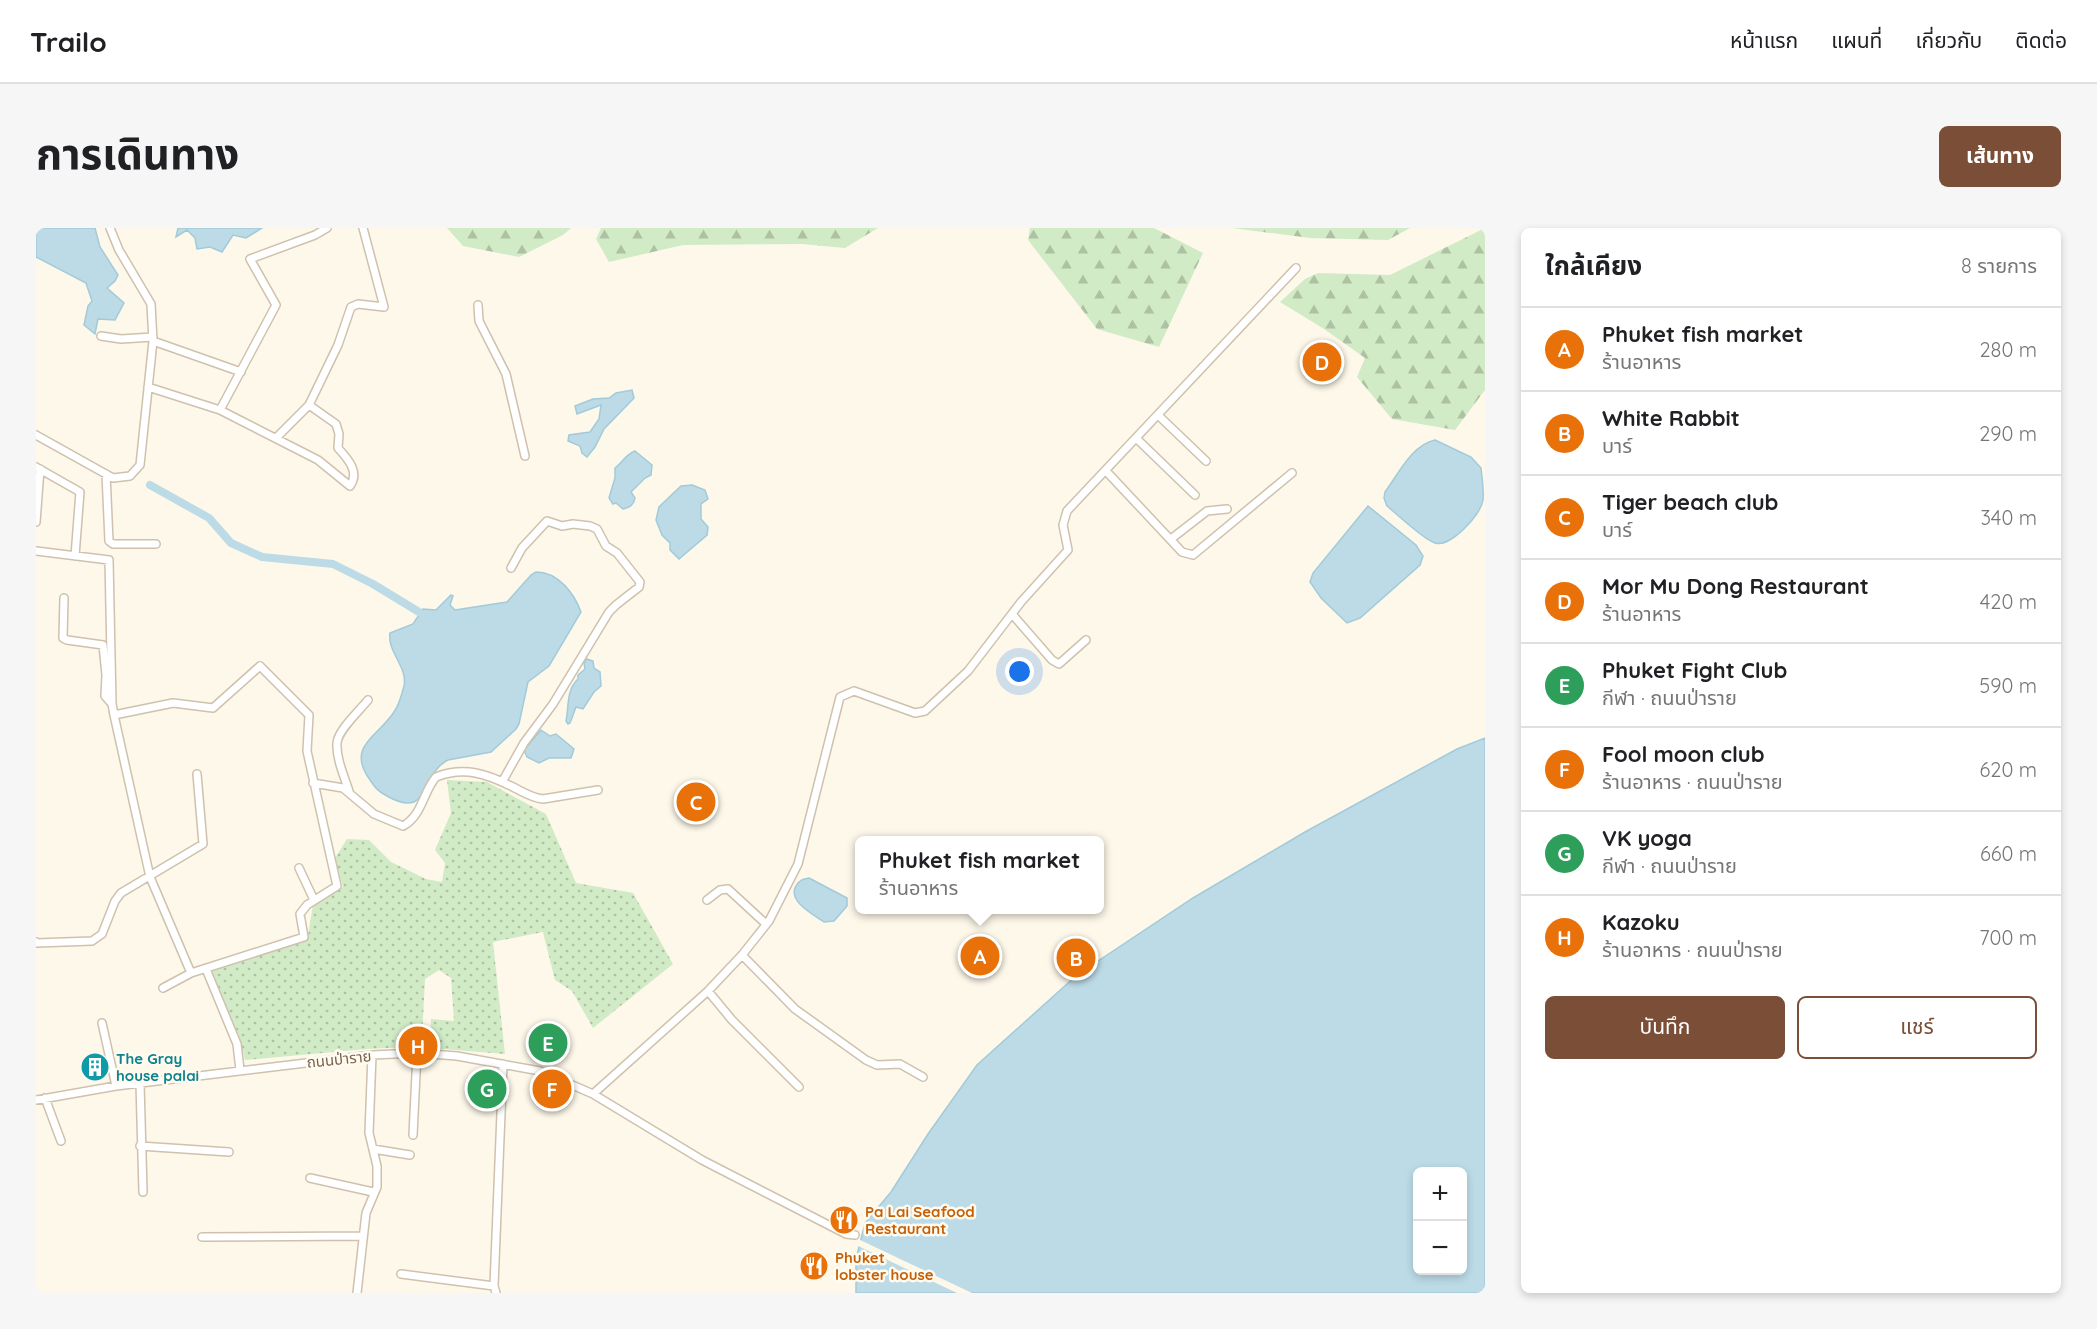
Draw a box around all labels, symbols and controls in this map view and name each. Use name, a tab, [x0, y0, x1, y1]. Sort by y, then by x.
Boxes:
text: Trailo	[30, 24, 107, 59]
text: หน้าแรก	[1730, 27, 1798, 53]
text: แผนที่	[1831, 27, 1882, 53]
text: เกี่ยวกับ	[1915, 27, 1982, 53]
text: ติดต่อ	[2015, 27, 2067, 53]
button: เส้นทาง	[1939, 126, 2061, 187]
text: การเดินทาง	[36, 127, 239, 180]
text: ใกล้เคียง	[1545, 249, 1642, 282]
text: 8 รายการ	[1961, 253, 2037, 278]
text: Phuket fish market	[1602, 320, 1803, 348]
text: A	[1558, 337, 1571, 362]
text: 280 m	[1980, 337, 2037, 362]
pin: D	[1302, 340, 1342, 384]
text: ร้านอาหาร	[1602, 349, 1681, 374]
text: White Rabbit	[1602, 404, 1740, 432]
text: B	[1558, 421, 1571, 446]
text: 290 m	[1979, 421, 2037, 446]
text: บาร์	[1602, 433, 1632, 458]
text: Tiger beach club	[1602, 488, 1778, 516]
text: C	[1558, 505, 1571, 530]
text: 340 m	[1980, 505, 2037, 530]
text: บาร์	[1602, 517, 1632, 542]
text: Mor Mu Dong Restaurant	[1602, 572, 1869, 600]
text: D	[1557, 589, 1572, 614]
text: 420 m	[1980, 589, 2037, 614]
text: ร้านอาหาร	[1602, 601, 1681, 626]
text: Phuket Fight Club	[1602, 656, 1787, 684]
your location	[1005, 657, 1034, 686]
text: E	[1559, 673, 1570, 698]
text: 590 m	[1979, 673, 2037, 698]
text: กีฬา · ถนนป่าราย	[1602, 685, 1737, 710]
text: Fool moon club	[1602, 740, 1765, 768]
text: F	[1559, 757, 1570, 782]
text: 620 m	[1980, 757, 2037, 782]
text: ร้านอาหาร · ถนนป่าราย	[1602, 769, 1783, 794]
pin: C	[676, 780, 716, 824]
text: VK yoga	[1602, 824, 1692, 852]
popup	[855, 836, 1104, 914]
text: G	[1558, 841, 1571, 866]
text: 660 m	[1980, 841, 2037, 866]
text: Phuket fish market	[879, 846, 1080, 874]
text: กีฬา · ถนนป่าราย	[1602, 853, 1737, 878]
text: ร้านอาหาร	[879, 875, 958, 900]
text: Kazoku	[1602, 908, 1680, 936]
text: H	[1557, 925, 1572, 950]
text: 700 m	[1979, 925, 2037, 950]
pin: A	[960, 934, 1000, 978]
pin: B	[1056, 936, 1096, 980]
text: ร้านอาหาร · ถนนป่าราย	[1602, 937, 1783, 962]
button: บันทึก	[1545, 996, 1785, 1059]
button: แชร์	[1797, 996, 2037, 1059]
pin: E	[528, 1020, 568, 1066]
pin: H	[398, 1024, 437, 1068]
street label: ถนนป่าราย	[306, 1046, 372, 1072]
place label: The Gray house palai	[116, 1049, 199, 1085]
building icon: The Gray house palai	[79, 1051, 111, 1083]
pin: G	[468, 1066, 506, 1112]
pin: F	[532, 1066, 572, 1112]
map controls	[1413, 1167, 1467, 1275]
button: +	[1413, 1167, 1467, 1221]
place label: Pa Lai Seafood Restaurant	[865, 1202, 975, 1238]
restaurant icon: Pa Lai Seafood Restaurant	[828, 1204, 860, 1236]
button: −	[1413, 1221, 1467, 1275]
place label: Phuket lobster house	[835, 1248, 934, 1284]
restaurant icon: Phuket lobster house	[798, 1250, 830, 1282]

